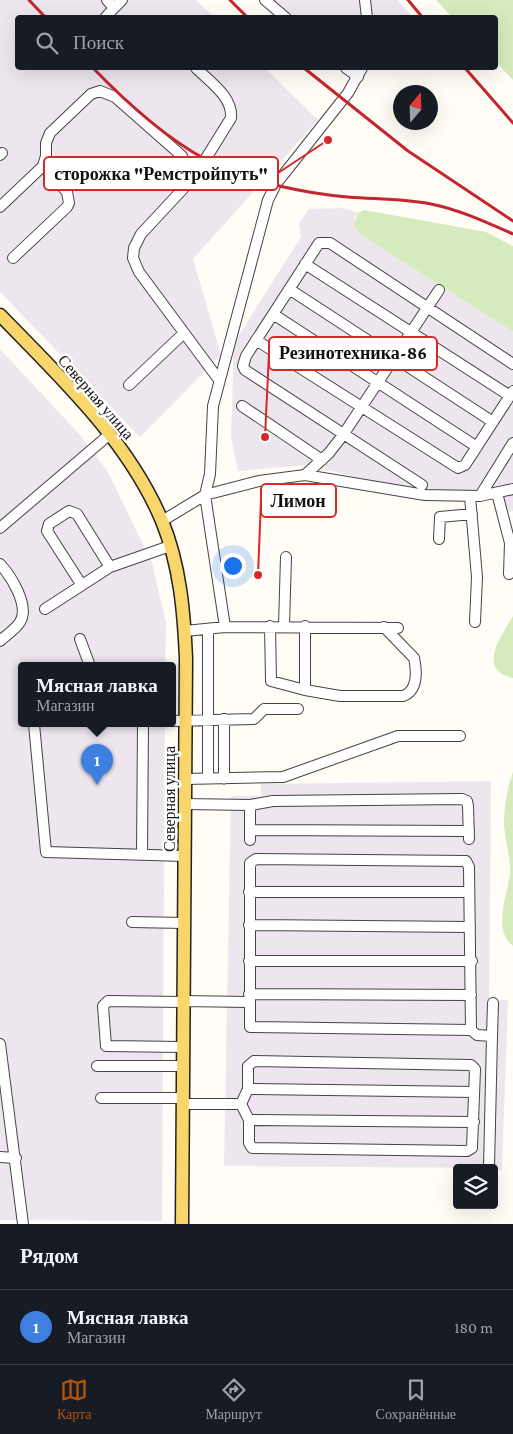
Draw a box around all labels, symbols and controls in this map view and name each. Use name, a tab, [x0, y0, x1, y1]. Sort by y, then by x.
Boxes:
search box	[15, 15, 498, 70]
icon: search	[33, 29, 61, 57]
text: Поиск	[73, 32, 124, 53]
north arrow	[393, 85, 438, 130]
callout: сторожка "Ремстройпуть"	[44, 157, 278, 190]
text: сторожка "Ремстройпуть"	[54, 164, 268, 184]
callout: Резинотехника-86	[269, 337, 437, 370]
text: Резинотехника-86	[279, 343, 427, 363]
street label: Северная улица	[54, 351, 137, 443]
callout: Лимон	[261, 484, 336, 517]
text: Лимон	[270, 491, 326, 511]
your location	[220, 553, 246, 579]
popup	[18, 662, 176, 727]
text: Мясная лавка	[36, 675, 158, 696]
text: Магазин	[36, 697, 95, 714]
pin: 1	[81, 744, 113, 785]
street label: Северная улица	[161, 746, 179, 852]
map controls	[453, 1164, 498, 1209]
button: layers	[453, 1164, 498, 1209]
text: Рядом	[20, 1244, 79, 1268]
text: Мясная лавка	[67, 1307, 189, 1328]
text: 1	[33, 1319, 39, 1336]
text: 180 m	[454, 1319, 493, 1336]
text: Магазин	[67, 1329, 125, 1346]
tab: Карта	[57, 1376, 92, 1423]
tab: Маршрут	[205, 1376, 262, 1423]
tab: Сохранённые	[376, 1376, 456, 1423]

